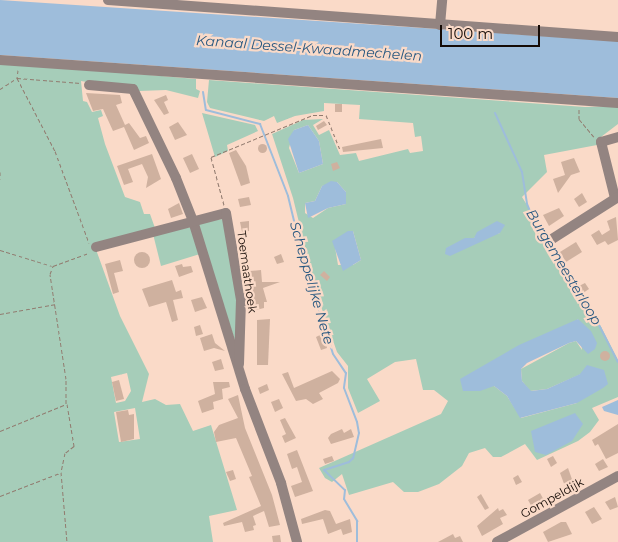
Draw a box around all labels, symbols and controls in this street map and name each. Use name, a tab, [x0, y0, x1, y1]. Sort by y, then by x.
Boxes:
scale bar	[443, 15, 543, 47]
text: 100 m	[448, 24, 493, 43]
water label: Kanaal Dessel-Kwaadmechelen	[195, 32, 423, 64]
water label: Burgemeesterloop	[523, 206, 605, 328]
water label: Scheppelijke Nete	[286, 220, 338, 346]
street label: Toemaathoek	[234, 230, 260, 314]
street label: Gompeldijk	[518, 475, 586, 521]

